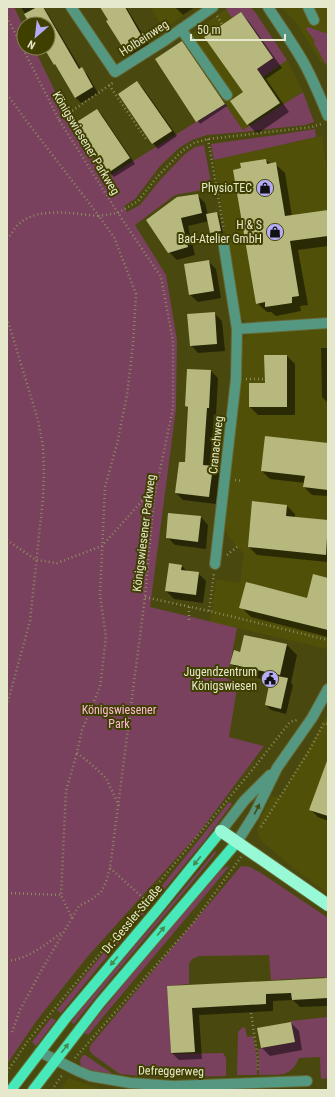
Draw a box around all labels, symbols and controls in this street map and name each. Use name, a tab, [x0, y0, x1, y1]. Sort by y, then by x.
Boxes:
north arrow	[16, 16, 56, 56]
scale bar	[191, 16, 285, 42]
street label: Holbeinweg	[117, 17, 171, 59]
text: 50 m	[197, 23, 221, 37]
text: N	[25, 37, 38, 52]
street label: Königswiesener Parkweg	[50, 89, 122, 197]
shop icon: PhysioTEC	[255, 178, 275, 198]
place label: PhysioTEC	[201, 181, 252, 195]
place label: H & S Bad-Atelier GmbH	[178, 218, 262, 246]
shop icon: H & S Bad-Atelier GmbH	[265, 222, 285, 242]
street label: Cranachweg	[206, 415, 226, 475]
street label: Königswiesener Parkweg	[130, 473, 158, 593]
place label: Jugendzentrum Königswiesen	[183, 665, 257, 693]
public building icon: Jugendzentrum Königswiesen	[260, 669, 280, 689]
park label: Königswiesener Park	[82, 703, 157, 731]
one-way arrow	[254, 803, 260, 814]
one-way arrow	[192, 856, 201, 866]
street label: Dr.-Gessler-Straße	[99, 881, 165, 956]
one-way arrow	[157, 925, 166, 936]
one-way arrow	[109, 956, 118, 966]
one-way arrow	[60, 1042, 69, 1053]
street label: Defreggerweg	[138, 1063, 204, 1079]

